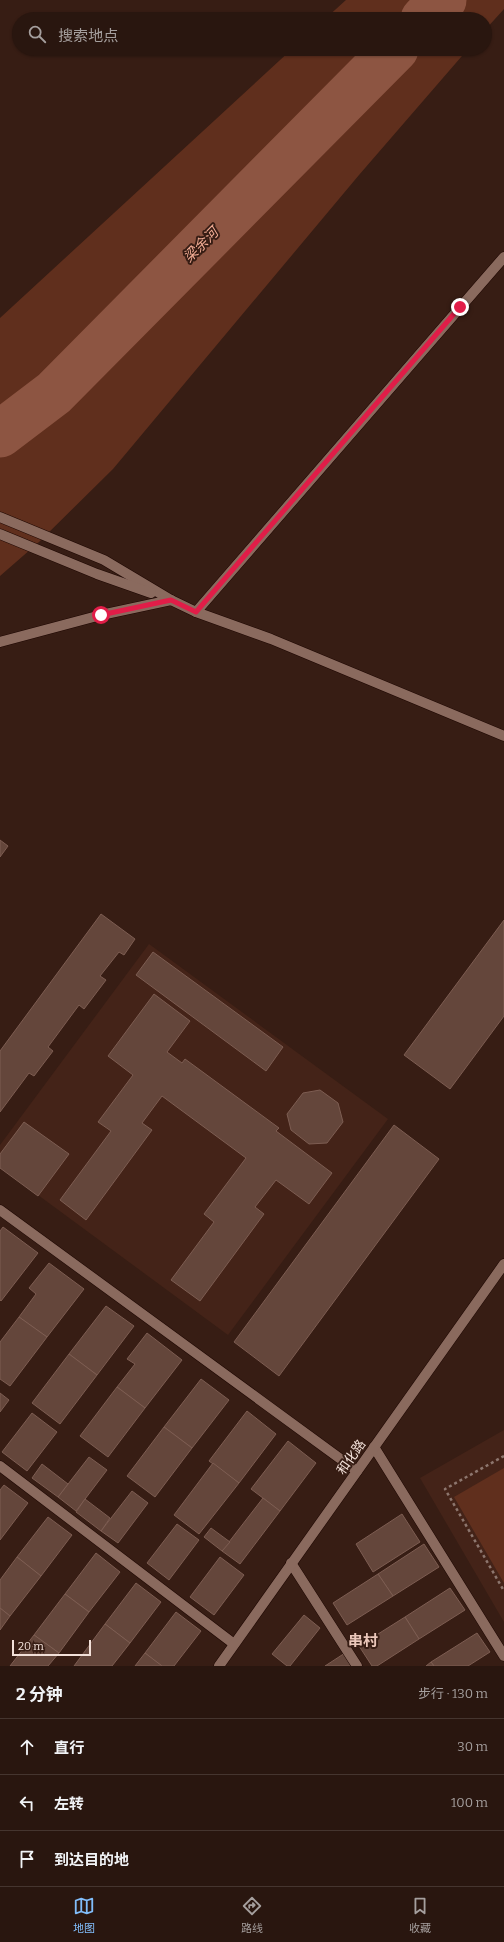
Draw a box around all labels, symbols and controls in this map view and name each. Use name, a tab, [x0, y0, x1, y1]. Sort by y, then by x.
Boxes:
search box	[12, 12, 492, 56]
icon: search	[26, 23, 48, 45]
text: 搜索地点	[58, 27, 118, 45]
water label: 梁余河	[180, 222, 224, 266]
route end	[451, 298, 469, 316]
route start	[92, 606, 110, 624]
street label: 和化路	[334, 1437, 368, 1477]
district label: 串村	[348, 1632, 378, 1650]
scale bar	[12, 1638, 91, 1657]
text: 20 m	[18, 1640, 44, 1653]
text: 2 分钟	[16, 1684, 63, 1705]
text: 步行 · 130 m	[418, 1686, 488, 1701]
icon: ahead	[16, 1736, 38, 1758]
text: 直行	[54, 1739, 84, 1757]
text: 30 m	[457, 1739, 488, 1754]
icon: left	[16, 1792, 38, 1814]
text: 左转	[54, 1795, 84, 1813]
text: 100 m	[451, 1795, 488, 1810]
icon: arrive	[16, 1848, 38, 1870]
text: 到达目的地	[54, 1851, 129, 1869]
tab: 地图	[73, 1895, 95, 1935]
tab: 路线	[241, 1895, 263, 1935]
tab: 收藏	[409, 1895, 431, 1935]

